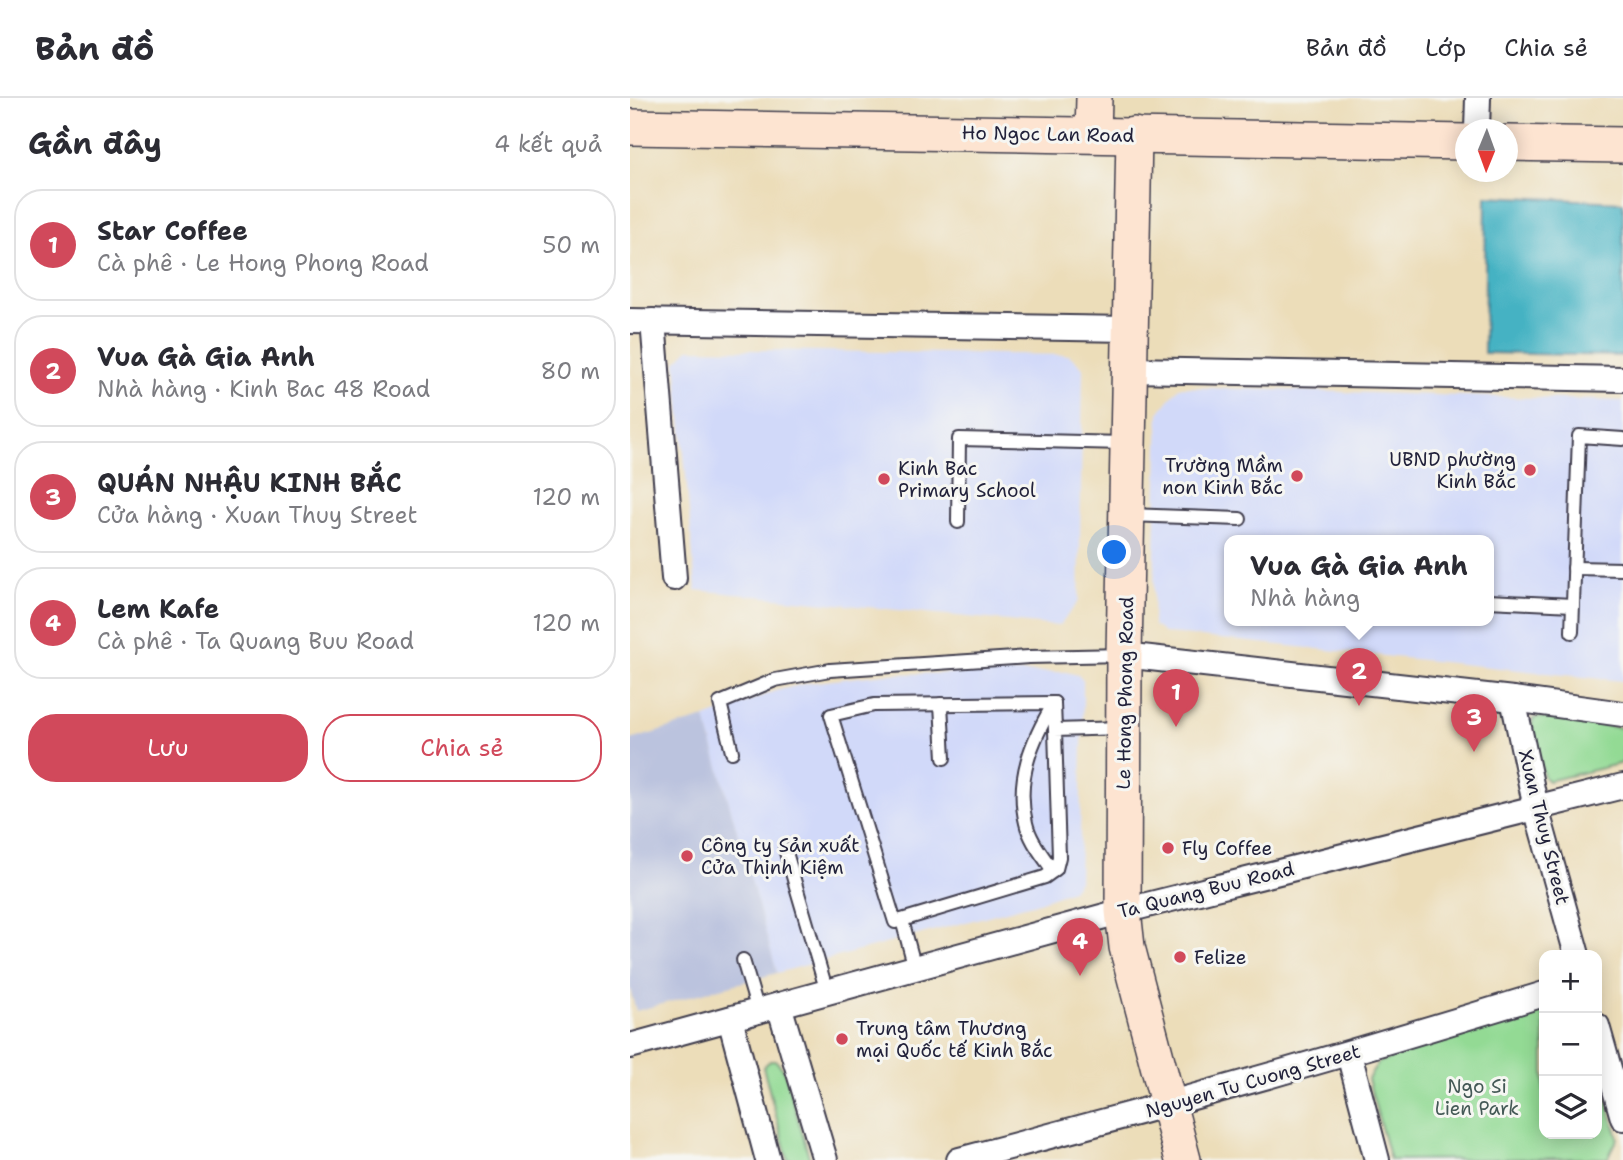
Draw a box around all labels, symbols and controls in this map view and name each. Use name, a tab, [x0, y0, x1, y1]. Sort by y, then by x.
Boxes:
text: Bản đồ	[35, 26, 154, 71]
text: Bản đồ	[1306, 32, 1387, 64]
text: Lớp	[1425, 32, 1466, 64]
text: Chia sẻ	[1504, 32, 1588, 64]
north arrow	[1455, 119, 1518, 182]
street label: Ho Ngoc Lan Road	[961, 120, 1135, 148]
text: Gần đây	[28, 123, 162, 164]
text: 4 kết quả	[494, 129, 602, 159]
text: Star Coffee	[97, 213, 248, 248]
text: 1	[48, 230, 58, 260]
text: 50 m	[542, 230, 600, 260]
text: Cà phê · Le Hong Phong Road	[97, 248, 429, 278]
text: Vua Gà Gia Anh	[97, 339, 315, 374]
text: 2	[45, 356, 61, 386]
text: 80 m	[541, 356, 600, 386]
text: Nhà hàng · Kinh Bac 48 Road	[97, 374, 430, 404]
place label: UBND phường Kinh Bắc	[1389, 447, 1516, 494]
place label: Trường Mầm non Kinh Bắc	[1162, 453, 1283, 500]
place label: Kinh Bac Primary School	[898, 456, 1036, 503]
marker: UBND phường Kinh Bắc	[1522, 462, 1538, 478]
text: QUÁN NHẬU KINH BẮC	[97, 465, 402, 500]
marker: Trường Mầm non Kinh Bắc	[1289, 468, 1305, 484]
marker: Kinh Bac Primary School	[876, 471, 892, 487]
text: 3	[45, 482, 61, 512]
text: 120 m	[532, 482, 600, 512]
text: Cửa hàng · Xuan Thuy Street	[97, 500, 418, 530]
your location	[1097, 535, 1131, 569]
popup	[1224, 535, 1494, 626]
text: Vua Gà Gia Anh	[1250, 548, 1468, 583]
text: Nhà hàng	[1250, 583, 1360, 613]
text: Lem Kafe	[97, 591, 219, 626]
street label: Le Hong Phong Road	[1111, 596, 1139, 790]
text: 4	[45, 608, 61, 638]
text: 120 m	[532, 608, 600, 638]
text: Cà phê · Ta Quang Buu Road	[97, 626, 414, 656]
pin: 2	[1336, 648, 1382, 706]
pin: 1	[1153, 669, 1199, 727]
pin: 3	[1451, 694, 1497, 752]
button: Lưu	[28, 714, 308, 782]
button: Chia sẻ	[322, 714, 602, 782]
street label: Xuan Thuy Street	[1513, 747, 1575, 907]
place label: Công ty Sản xuất Cửa Thịnh Kiệm	[701, 833, 860, 880]
place label: Fly Coffee	[1182, 836, 1272, 861]
marker: Fly Coffee	[1160, 840, 1176, 856]
marker: Công ty Sản xuất Cửa Thịnh Kiệm	[679, 848, 695, 864]
street label: Ta Quang Buu Road	[1115, 856, 1297, 924]
pin: 4	[1057, 918, 1103, 976]
place label: Felize	[1194, 945, 1246, 970]
marker: Felize	[1172, 949, 1188, 965]
map controls	[1539, 950, 1602, 1139]
button: +	[1539, 950, 1602, 1013]
button: −	[1539, 1013, 1602, 1076]
place label: Trung tâm Thương mại Quốc tế Kinh Bắc	[856, 1016, 1053, 1063]
marker: Trung tâm Thương mại Quốc tế Kinh Bắc	[834, 1031, 850, 1047]
street label: Nguyen Tu Cuong Street	[1143, 1038, 1363, 1124]
park label: Ngo Si Lien Park	[1435, 1074, 1519, 1121]
button: layers	[1539, 1076, 1602, 1139]

